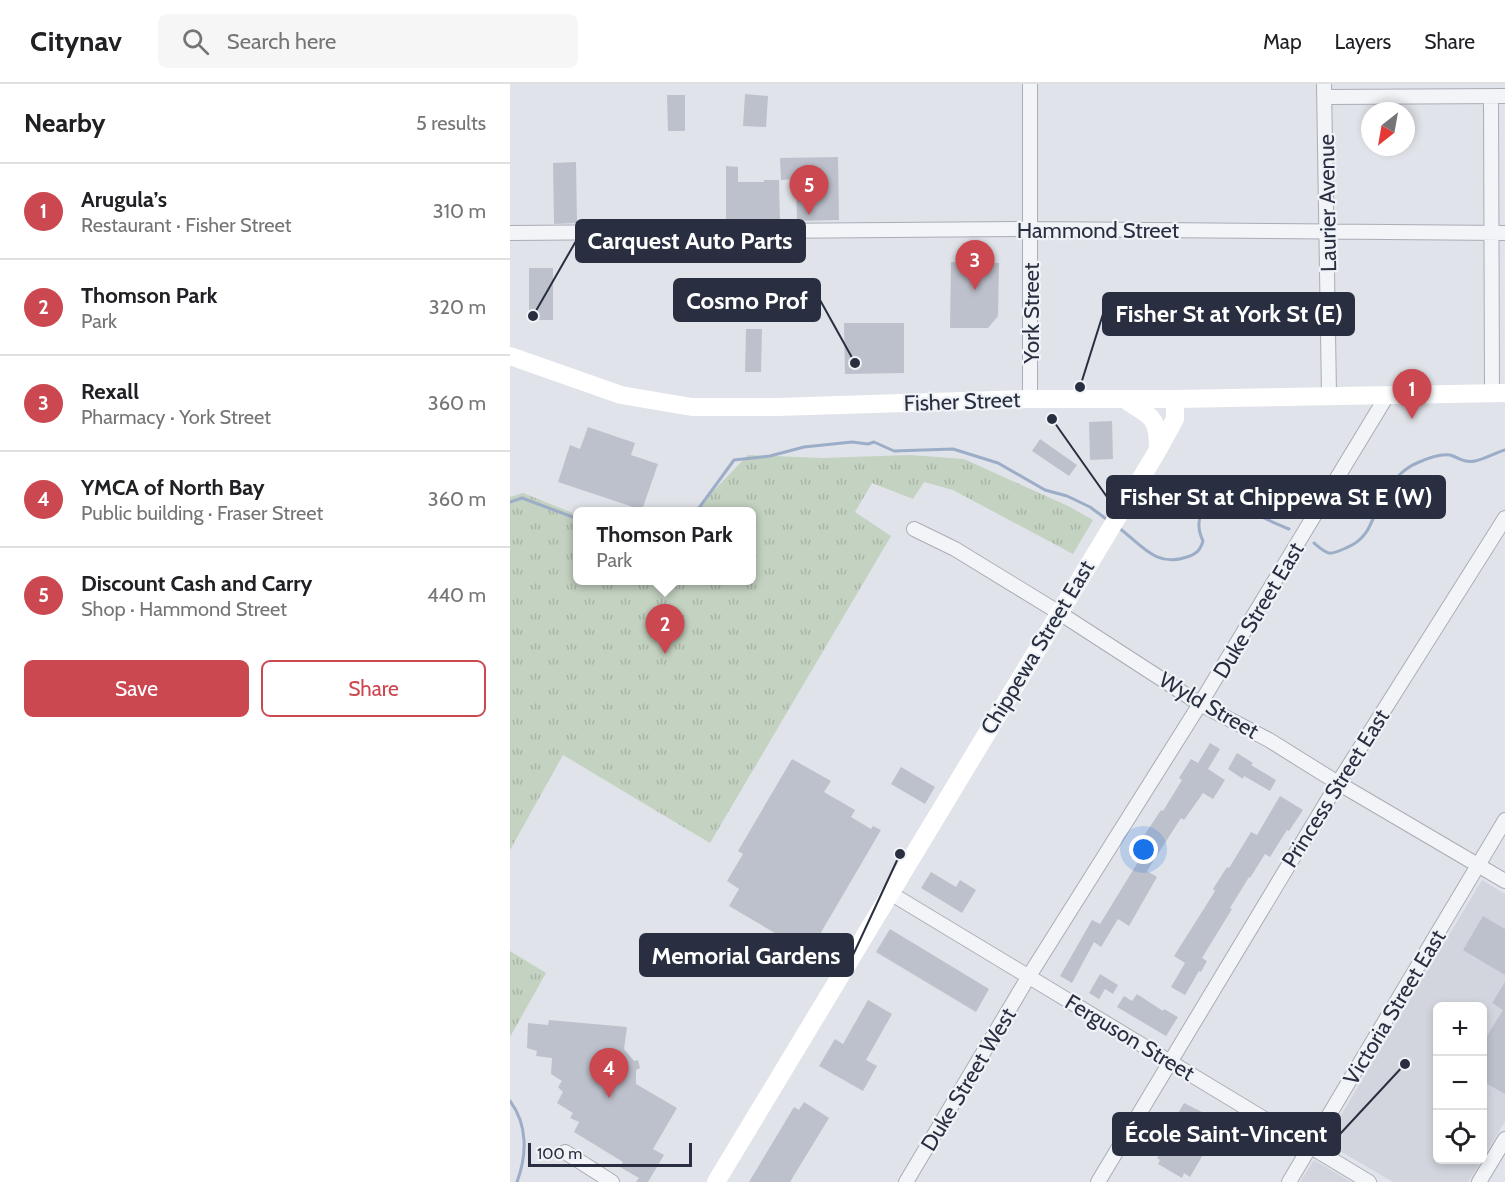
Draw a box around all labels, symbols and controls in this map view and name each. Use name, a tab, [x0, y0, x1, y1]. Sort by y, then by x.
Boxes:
search box	[158, 14, 578, 68]
text: Citynav	[30, 24, 122, 58]
icon: search	[179, 25, 212, 58]
text: Search here	[227, 28, 336, 55]
text: Map	[1263, 29, 1302, 54]
text: Layers	[1335, 29, 1391, 54]
text: Share	[1424, 29, 1475, 54]
north arrow	[1361, 102, 1415, 156]
text: Nearby	[24, 107, 105, 139]
text: 5 results	[416, 111, 486, 135]
street label: Laurier Avenue	[1313, 134, 1342, 272]
pin: 5	[790, 166, 828, 215]
text: Arugula’s	[81, 186, 167, 213]
text: 1	[40, 199, 47, 223]
text: 310 m	[433, 199, 486, 223]
text: Restaurant · Fisher Street	[81, 213, 291, 237]
street label: Hammond Street	[1017, 217, 1180, 244]
callout: Carquest Auto Parts	[576, 220, 805, 262]
text: Carquest Auto Parts	[588, 226, 792, 255]
pin: 3	[956, 240, 994, 290]
street label: York Street	[1018, 262, 1045, 365]
callout: Cosmo Prof	[674, 279, 820, 321]
text: Thomson Park	[81, 282, 218, 309]
text: Cosmo Prof	[686, 286, 808, 315]
callout: Fisher St at York St (E)	[1103, 293, 1354, 335]
text: 2	[38, 295, 49, 319]
text: 320 m	[429, 295, 486, 319]
text: Fisher St at York St (E)	[1115, 299, 1343, 328]
text: Park	[81, 309, 117, 333]
pin: 1	[1392, 370, 1432, 419]
text: Rexall	[81, 378, 139, 405]
street label: Fisher Street	[903, 386, 1021, 417]
text: 3	[38, 391, 49, 415]
text: 360 m	[428, 391, 486, 415]
text: Pharmacy · York Street	[81, 405, 271, 429]
text: YMCA of North Bay	[81, 474, 265, 501]
callout: Fisher St at Chippewa St E (W)	[1107, 476, 1445, 518]
text: Fisher St at Chippewa St E (W)	[1119, 482, 1433, 511]
text: 4	[37, 487, 50, 511]
text: 360 m	[428, 487, 486, 511]
text: Public building · Fraser Street	[81, 501, 323, 525]
popup	[573, 507, 756, 585]
text: Thomson Park	[596, 521, 733, 548]
street label: Duke Street East	[1207, 537, 1310, 683]
text: Park	[596, 548, 632, 572]
street label: Chippewa Street East	[975, 555, 1100, 739]
text: Discount Cash and Carry	[81, 570, 312, 597]
text: 5	[38, 583, 49, 607]
text: 440 m	[427, 583, 486, 607]
text: Shop · Hammond Street	[81, 597, 287, 621]
pin: 2	[646, 604, 684, 654]
button: Save	[24, 660, 249, 717]
button: Share	[261, 660, 486, 717]
street label: Wyld Street	[1154, 666, 1264, 745]
street label: Princess Street East	[1276, 704, 1395, 872]
your location	[1129, 835, 1158, 864]
street label: Victoria Street East	[1337, 924, 1452, 1090]
callout: Memorial Gardens	[640, 934, 853, 976]
text: Memorial Gardens	[652, 941, 840, 970]
street label: Ferguson Street	[1060, 988, 1200, 1087]
street label: Duke Street West	[915, 1002, 1022, 1156]
map controls	[1433, 1002, 1487, 1164]
button: +	[1433, 1002, 1487, 1056]
pin: 4	[590, 1048, 628, 1098]
button: −	[1433, 1056, 1487, 1110]
button: locate	[1433, 1110, 1487, 1164]
callout: École Saint-Vincent	[1113, 1113, 1340, 1155]
text: École Saint-Vincent	[1125, 1119, 1327, 1148]
scale bar	[528, 1140, 692, 1168]
text: 100 m	[537, 1144, 582, 1163]

